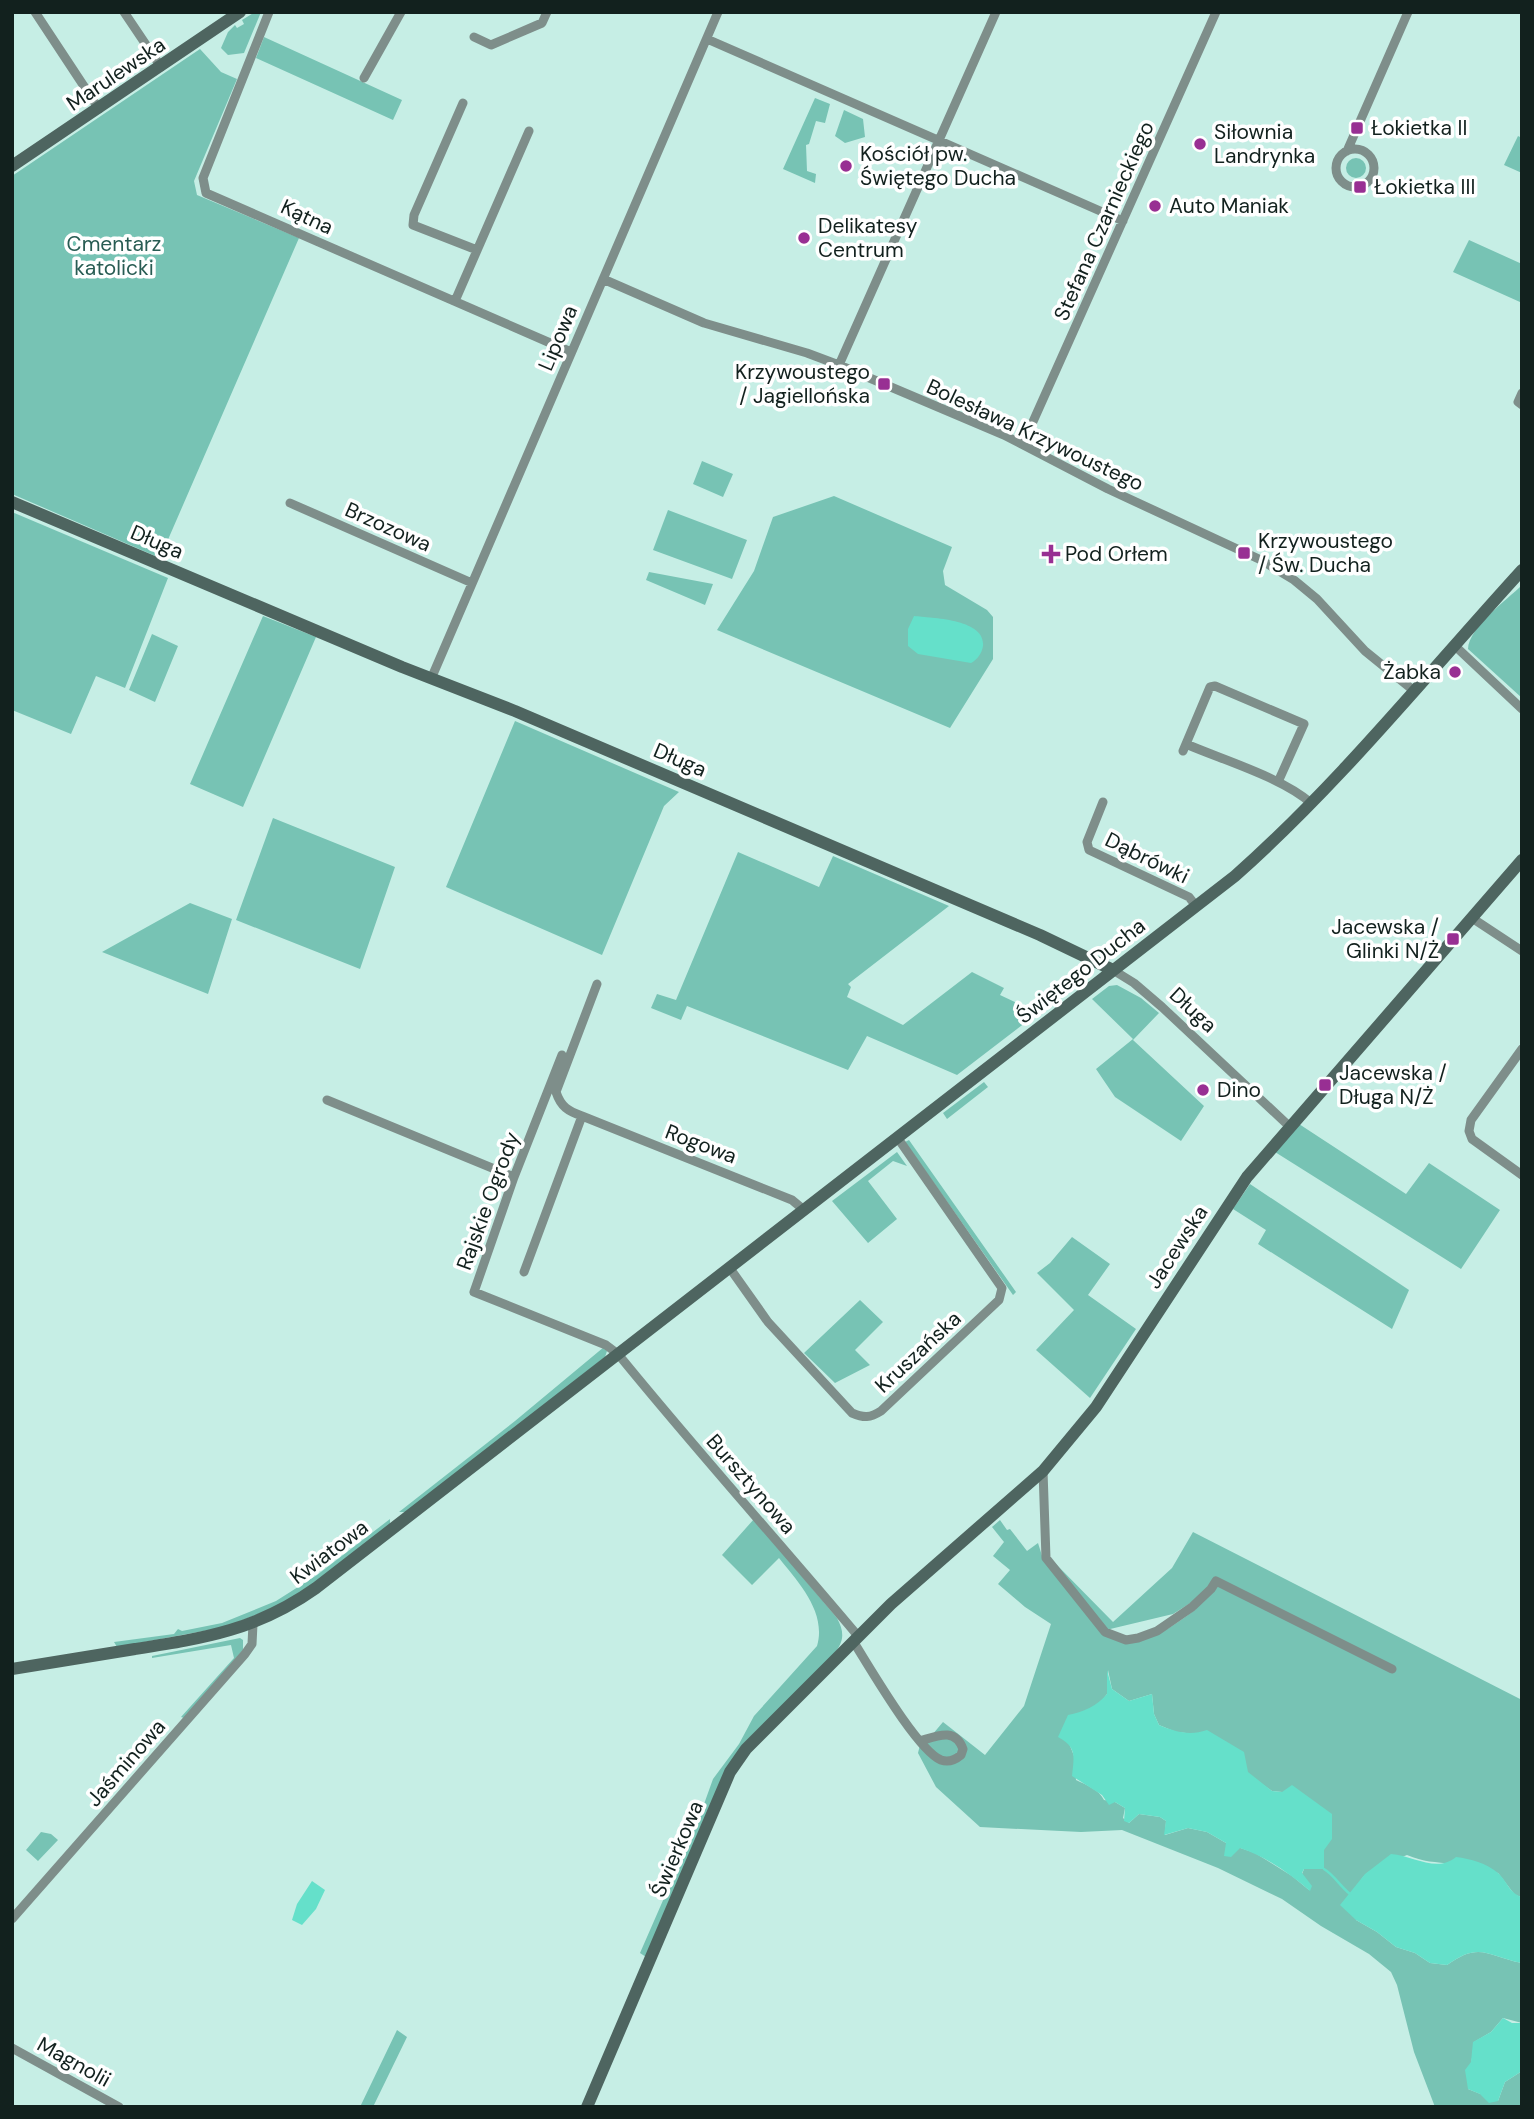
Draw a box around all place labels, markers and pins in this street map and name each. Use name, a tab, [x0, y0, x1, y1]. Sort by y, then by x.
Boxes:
place label: Łokietka II	[1371, 114, 1467, 142]
place label: Siłownia Landrynka	[1214, 118, 1315, 170]
marker: Łokietka II	[1349, 120, 1365, 136]
marker: Siłownia Landrynka	[1192, 136, 1208, 152]
place label: Kościół pw. Świętego Ducha	[860, 140, 1016, 192]
marker: Kościół pw. Świętego Ducha	[838, 158, 854, 174]
place label: Łokietka III	[1374, 173, 1475, 201]
marker: Łokietka III	[1352, 179, 1368, 195]
place label: Auto Maniak	[1169, 192, 1289, 220]
marker: Auto Maniak	[1147, 198, 1163, 214]
place label: Delikatesy Centrum	[818, 212, 918, 264]
marker: Delikatesy Centrum	[796, 230, 812, 246]
place label: Krzywoustego / Jagiellońska	[735, 358, 870, 410]
marker: Krzywoustego / Jagiellońska	[876, 376, 892, 392]
place label: Krzywoustego / Św. Ducha	[1258, 527, 1393, 579]
place label: Pod Orłem	[1065, 540, 1168, 568]
marker: Krzywoustego / Św. Ducha	[1236, 545, 1252, 561]
marker: Pod Orłem	[1043, 546, 1059, 562]
place label: Żabka	[1383, 658, 1441, 686]
marker: Żabka	[1447, 664, 1463, 680]
place label: Jacewska / Glinki N/Ż	[1331, 913, 1439, 965]
marker: Jacewska / Glinki N/Ż	[1445, 931, 1461, 947]
place label: Jacewska / Długa N/Ż	[1339, 1059, 1447, 1111]
place label: Dino	[1217, 1076, 1261, 1104]
marker: Jacewska / Długa N/Ż	[1317, 1077, 1333, 1093]
marker: Dino	[1195, 1082, 1211, 1098]

